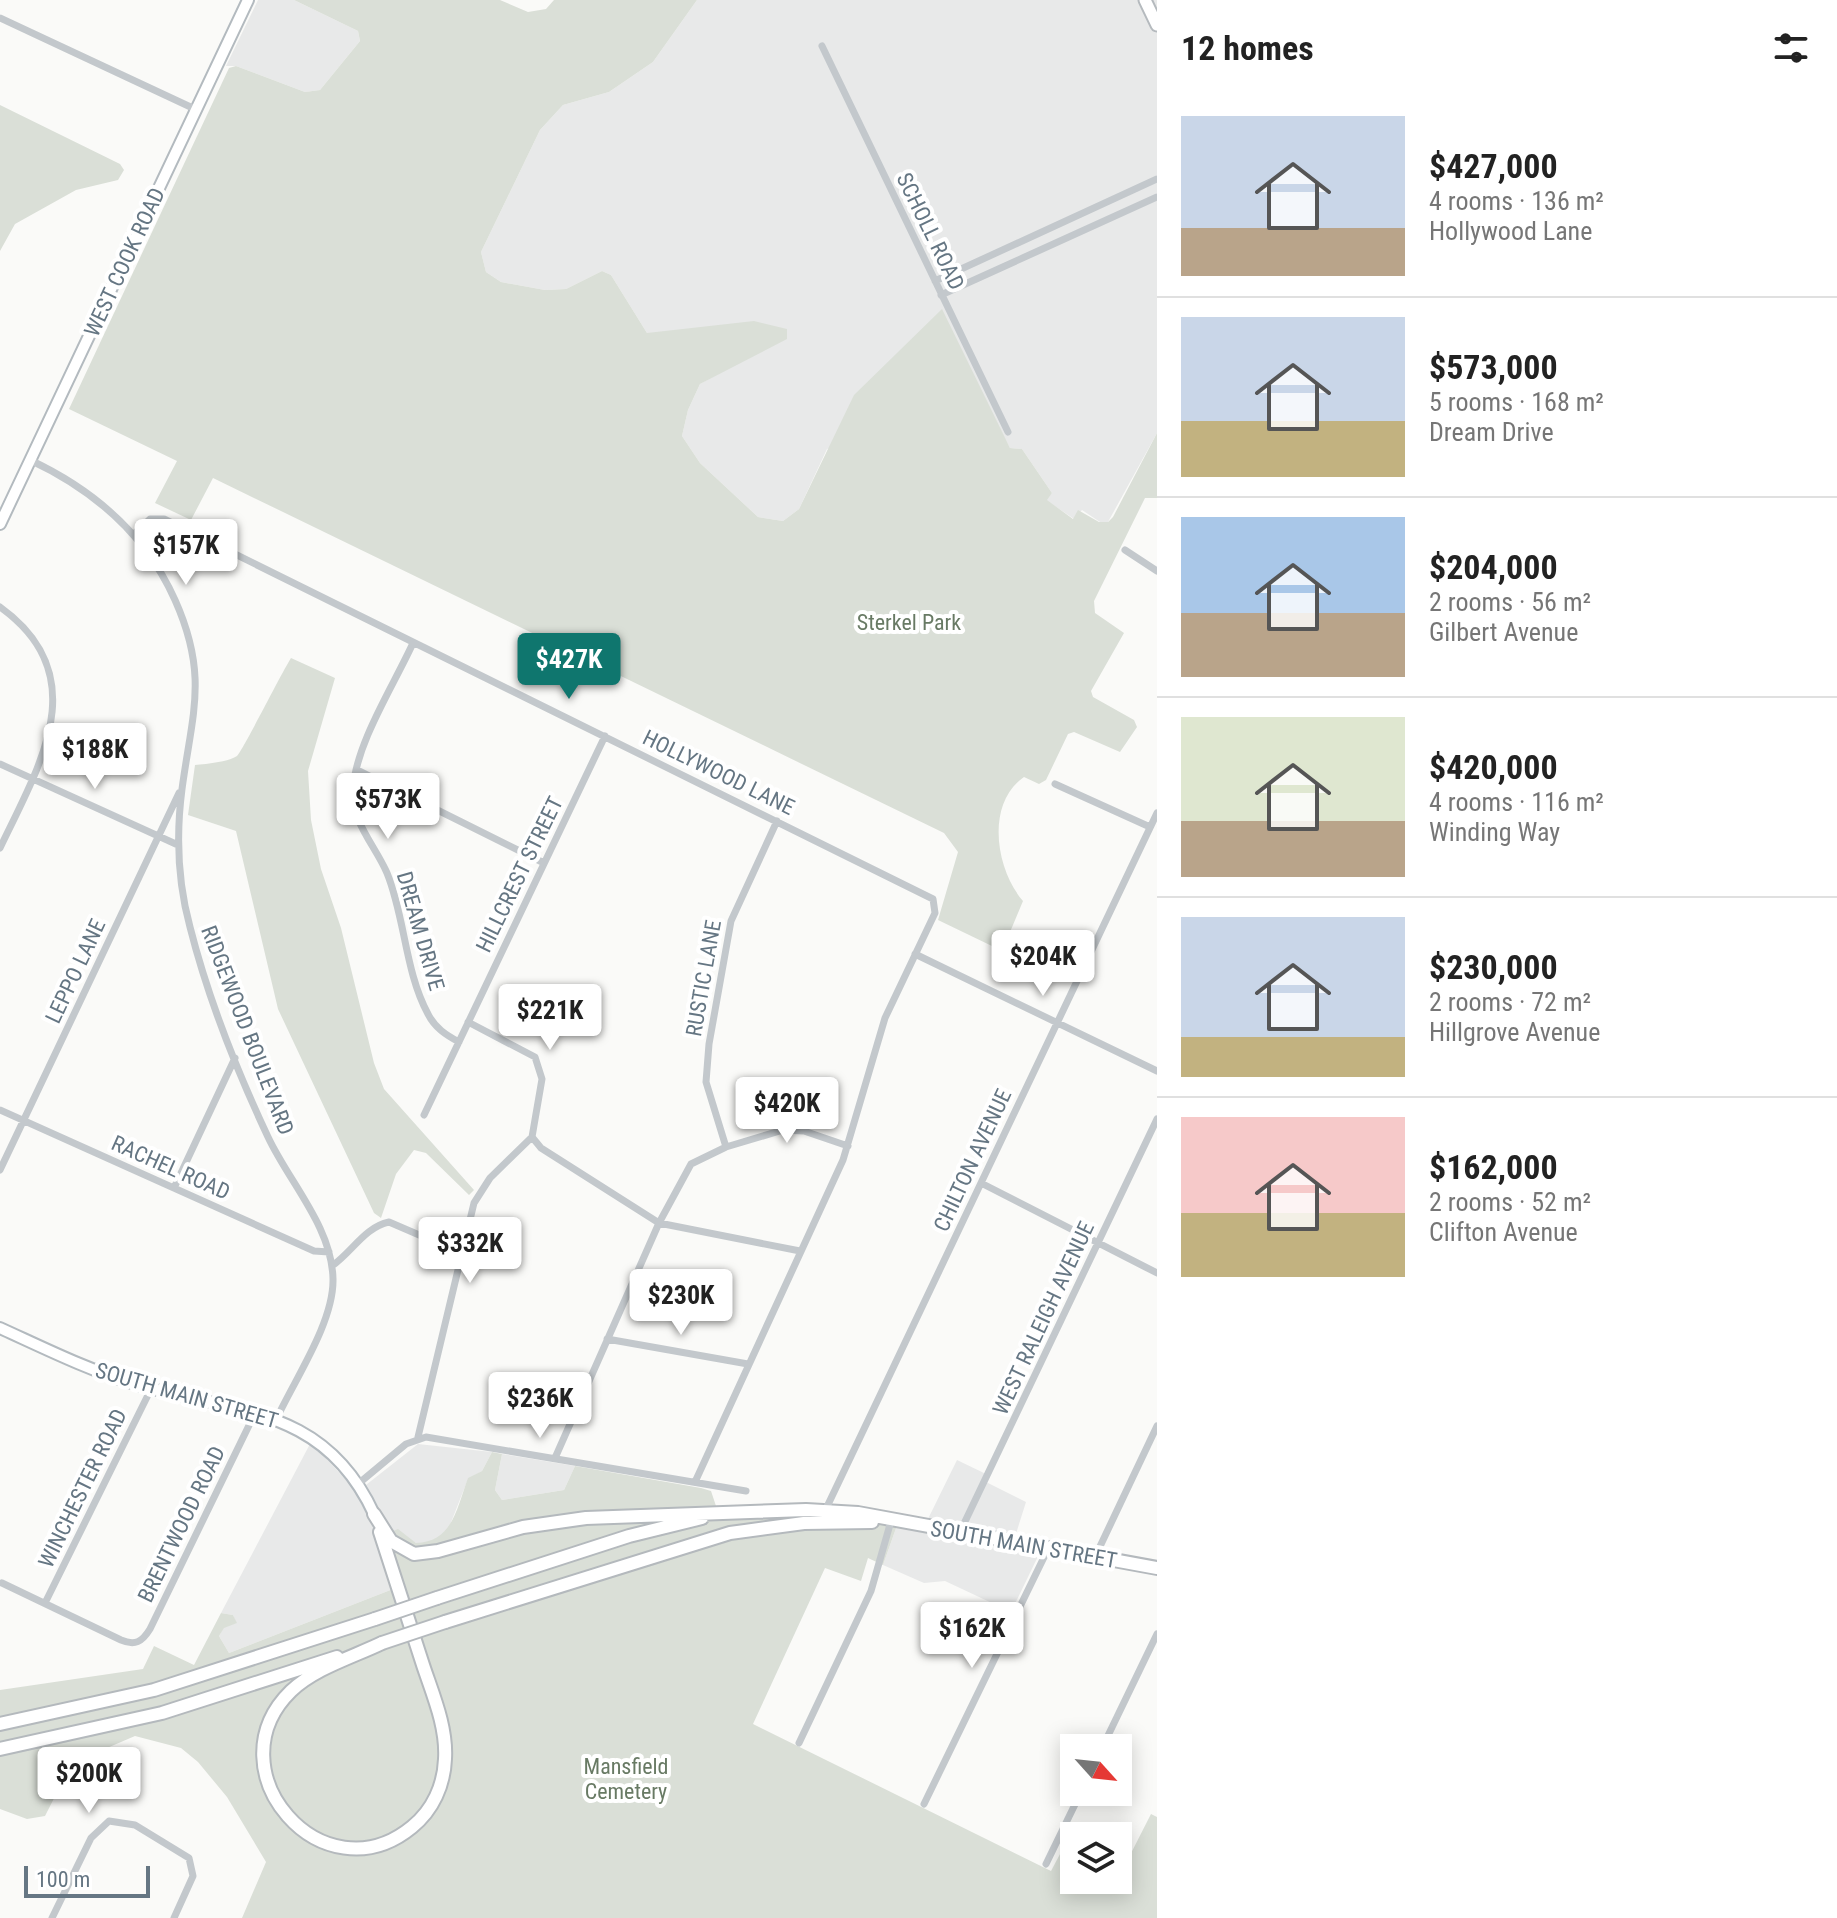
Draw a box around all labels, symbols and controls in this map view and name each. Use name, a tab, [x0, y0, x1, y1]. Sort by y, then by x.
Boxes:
icon: filters	[1769, 26, 1813, 70]
text: 12 homes	[1181, 28, 1314, 68]
text: $427,000	[1429, 146, 1558, 186]
icon: home	[1245, 148, 1341, 244]
street label: SCHOLL ROAD	[892, 169, 970, 294]
street label: WEST COOK ROAD	[79, 184, 170, 340]
text: 4 rooms · 136 m²	[1429, 186, 1604, 216]
text: Hollywood Lane	[1429, 216, 1592, 246]
text: $573,000	[1429, 347, 1558, 387]
icon: home	[1245, 349, 1341, 445]
text: 5 rooms · 168 m²	[1429, 387, 1604, 417]
text: Dream Drive	[1429, 417, 1554, 447]
pin: $157K	[130, 519, 242, 587]
text: $157K	[153, 530, 219, 560]
text: $204,000	[1429, 547, 1558, 587]
icon: home	[1245, 549, 1341, 645]
text: 2 rooms · 56 m²	[1429, 587, 1591, 617]
park label: Sterkel Park	[857, 610, 961, 635]
text: Gilbert Avenue	[1429, 617, 1578, 647]
pin: $427K	[513, 633, 625, 701]
text: $427K	[536, 644, 602, 674]
pin: $188K	[39, 723, 151, 791]
street label: HOLLYWOOD LANE	[639, 725, 799, 820]
text: $188K	[62, 734, 128, 764]
text: $420,000	[1429, 747, 1558, 787]
icon: home	[1245, 749, 1341, 845]
pin: $573K	[332, 773, 444, 841]
text: $573K	[355, 784, 421, 814]
text: 4 rooms · 116 m²	[1429, 787, 1604, 817]
street label: HILLCREST STREET	[471, 792, 568, 956]
text: Winding Way	[1429, 817, 1560, 847]
street label: DREAM DRIVE	[392, 869, 449, 994]
street label: LEPPO LANE	[40, 915, 110, 1027]
street label: RUSTIC LANE	[681, 918, 726, 1038]
street label: RIDGEWOOD BOULEVARD	[196, 922, 299, 1138]
pin: $204K	[987, 930, 1099, 998]
text: $204K	[1010, 941, 1076, 971]
text: $230,000	[1429, 947, 1558, 987]
icon: home	[1245, 949, 1341, 1045]
pin: $221K	[494, 984, 606, 1052]
text: 2 rooms · 72 m²	[1429, 987, 1591, 1017]
text: $221K	[517, 995, 583, 1025]
text: Hillgrove Avenue	[1429, 1017, 1600, 1047]
pin: $420K	[731, 1077, 843, 1145]
street label: CHILTON AVENUE	[929, 1085, 1016, 1235]
text: $420K	[754, 1088, 820, 1118]
street label: RACHEL ROAD	[108, 1130, 234, 1205]
text: $162,000	[1429, 1147, 1558, 1187]
icon: home	[1245, 1149, 1341, 1245]
text: 2 rooms · 52 m²	[1429, 1187, 1591, 1217]
pin: $332K	[414, 1217, 526, 1285]
text: Clifton Avenue	[1429, 1217, 1578, 1247]
street label: WEST RALEIGH AVENUE	[988, 1218, 1099, 1419]
text: $332K	[437, 1228, 503, 1258]
pin: $230K	[625, 1269, 737, 1337]
text: $230K	[648, 1280, 714, 1310]
street label: SOUTH MAIN STREET	[93, 1357, 281, 1434]
pin: $236K	[484, 1372, 596, 1440]
text: $236K	[507, 1383, 573, 1413]
street label: WINCHESTER ROAD	[33, 1405, 132, 1572]
street label: BRENTWOOD ROAD	[133, 1442, 230, 1606]
street label: SOUTH MAIN STREET	[929, 1516, 1119, 1573]
pin: $162K	[916, 1602, 1028, 1670]
text: $162K	[939, 1613, 1005, 1643]
north arrow	[1060, 1734, 1132, 1806]
map controls	[1060, 1734, 1132, 1894]
pin: $200K	[33, 1747, 145, 1815]
park label: Mansfield Cemetery	[584, 1754, 668, 1804]
text: $200K	[56, 1758, 122, 1788]
button: layers	[1060, 1822, 1132, 1894]
scale bar	[24, 1862, 150, 1898]
text: 100 m	[36, 1867, 90, 1892]

